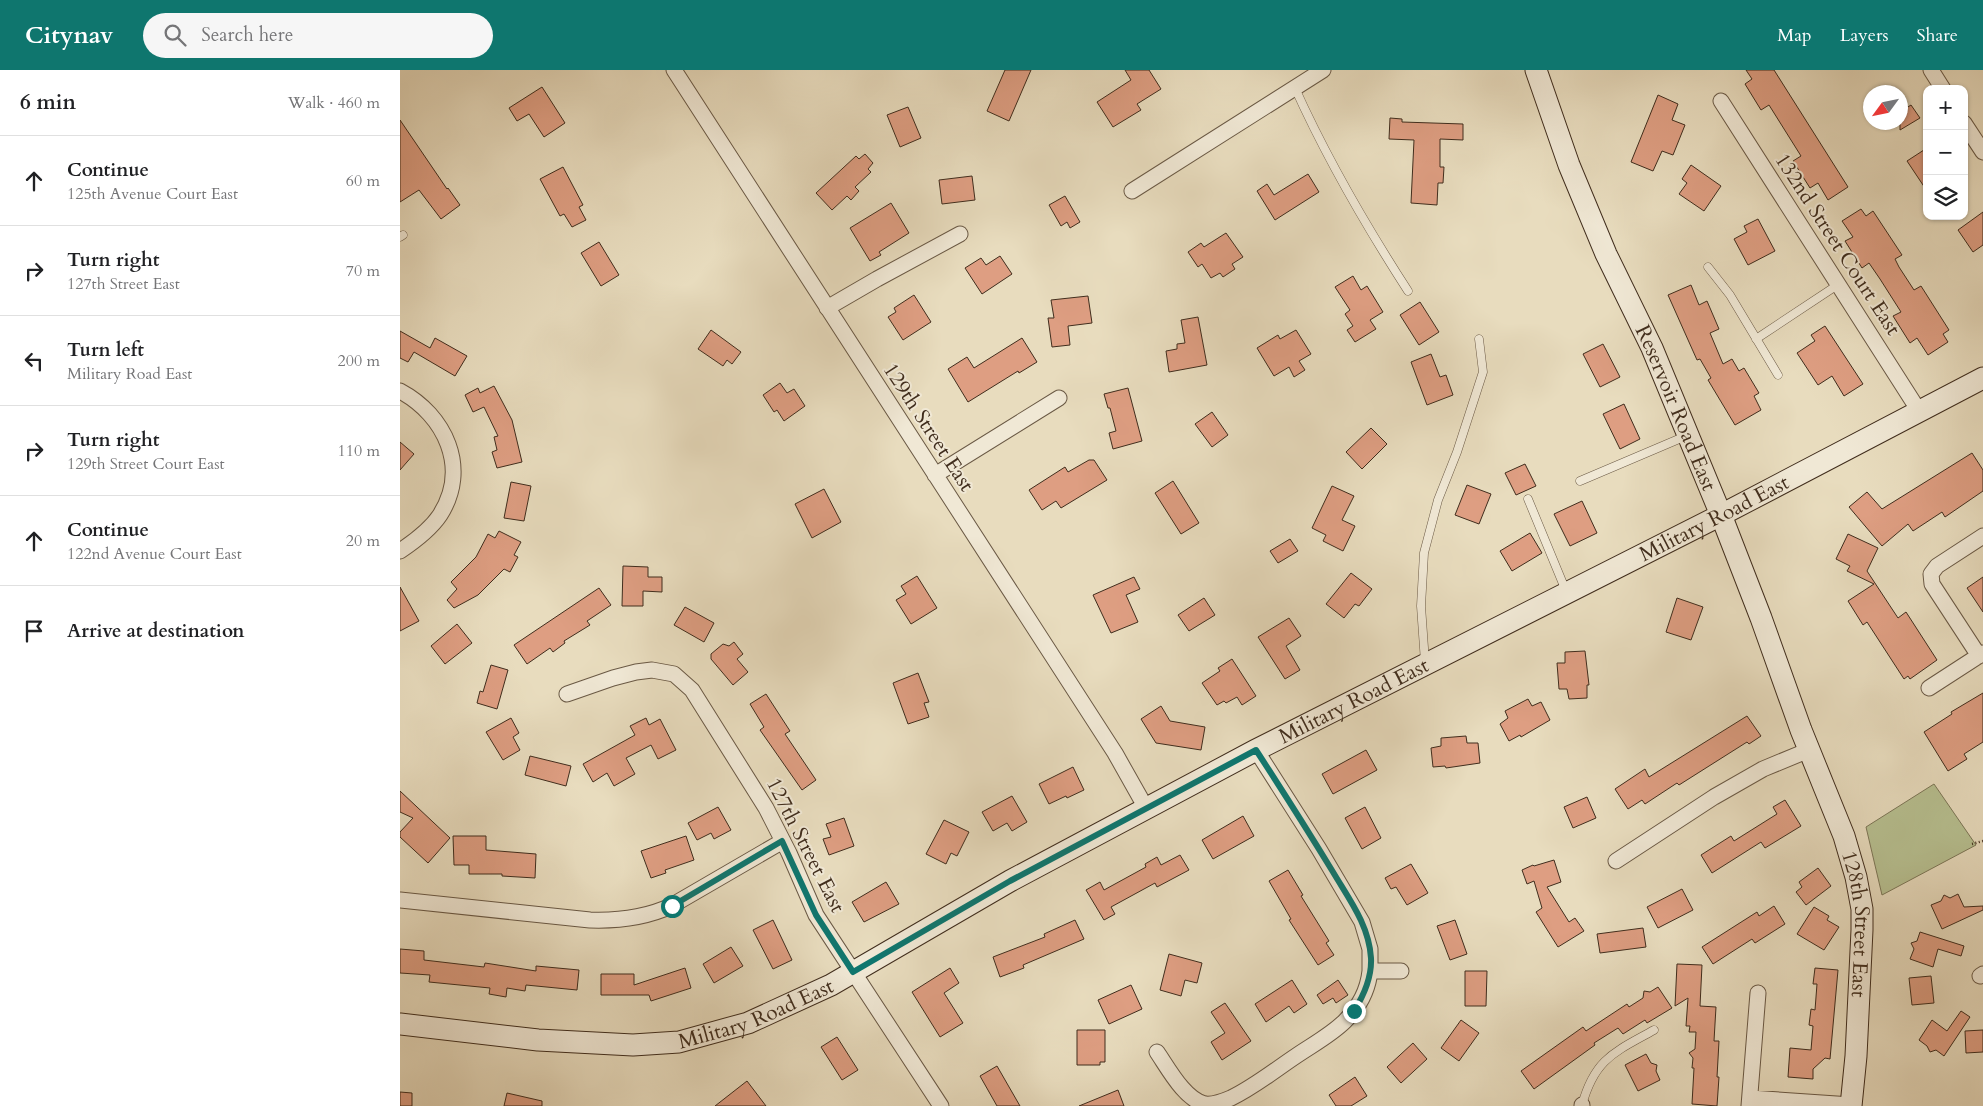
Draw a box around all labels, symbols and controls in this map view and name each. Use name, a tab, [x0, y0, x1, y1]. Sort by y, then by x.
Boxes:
search box	[143, 13, 493, 58]
text: Citynav	[25, 19, 113, 52]
icon: search	[161, 21, 189, 49]
text: Search here	[201, 22, 293, 48]
text: Map	[1777, 23, 1812, 48]
text: Layers	[1840, 23, 1889, 48]
text: Share	[1917, 23, 1958, 48]
north arrow	[1863, 85, 1908, 130]
map controls	[1923, 85, 1968, 220]
button: +	[1923, 85, 1968, 130]
text: 6 min	[20, 88, 76, 117]
text: Walk · 460 m	[288, 92, 380, 114]
button: −	[1923, 130, 1968, 175]
street label: 132nd Street Court East	[1768, 148, 1908, 341]
text: Continue	[67, 157, 149, 183]
icon: ahead	[20, 167, 48, 195]
text: 60 m	[346, 170, 380, 192]
button: layers	[1923, 175, 1968, 220]
text: 125th Avenue Court East	[67, 183, 238, 205]
text: Turn right	[67, 247, 159, 273]
icon: right	[20, 257, 48, 285]
text: 70 m	[346, 260, 380, 282]
text: 127th Street East	[67, 273, 180, 295]
street label: Reservoir Road East	[1628, 320, 1723, 495]
text: Turn left	[67, 337, 144, 363]
icon: left	[20, 347, 48, 375]
text: 200 m	[338, 350, 380, 372]
street label: 129th Street East	[876, 357, 981, 497]
text: Military Road East	[67, 363, 192, 385]
text: Turn right	[67, 427, 159, 453]
icon: right	[20, 437, 48, 465]
text: 110 m	[338, 440, 380, 462]
text: 129th Street Court East	[67, 453, 225, 475]
street label: Military Road East	[1634, 468, 1794, 569]
text: Continue	[67, 517, 149, 543]
icon: ahead	[20, 527, 48, 555]
text: 20 m	[346, 530, 380, 552]
text: 122nd Avenue Court East	[67, 543, 242, 565]
icon: arrive	[20, 617, 48, 645]
text: Arrive at destination	[67, 618, 244, 644]
street label: Military Road East	[1274, 651, 1434, 751]
street label: 127th Street East	[759, 773, 852, 918]
street label: 128th Street East	[1834, 847, 1876, 999]
route start	[661, 895, 684, 918]
street label: Military Road East	[675, 972, 839, 1057]
route end	[1343, 1000, 1366, 1023]

